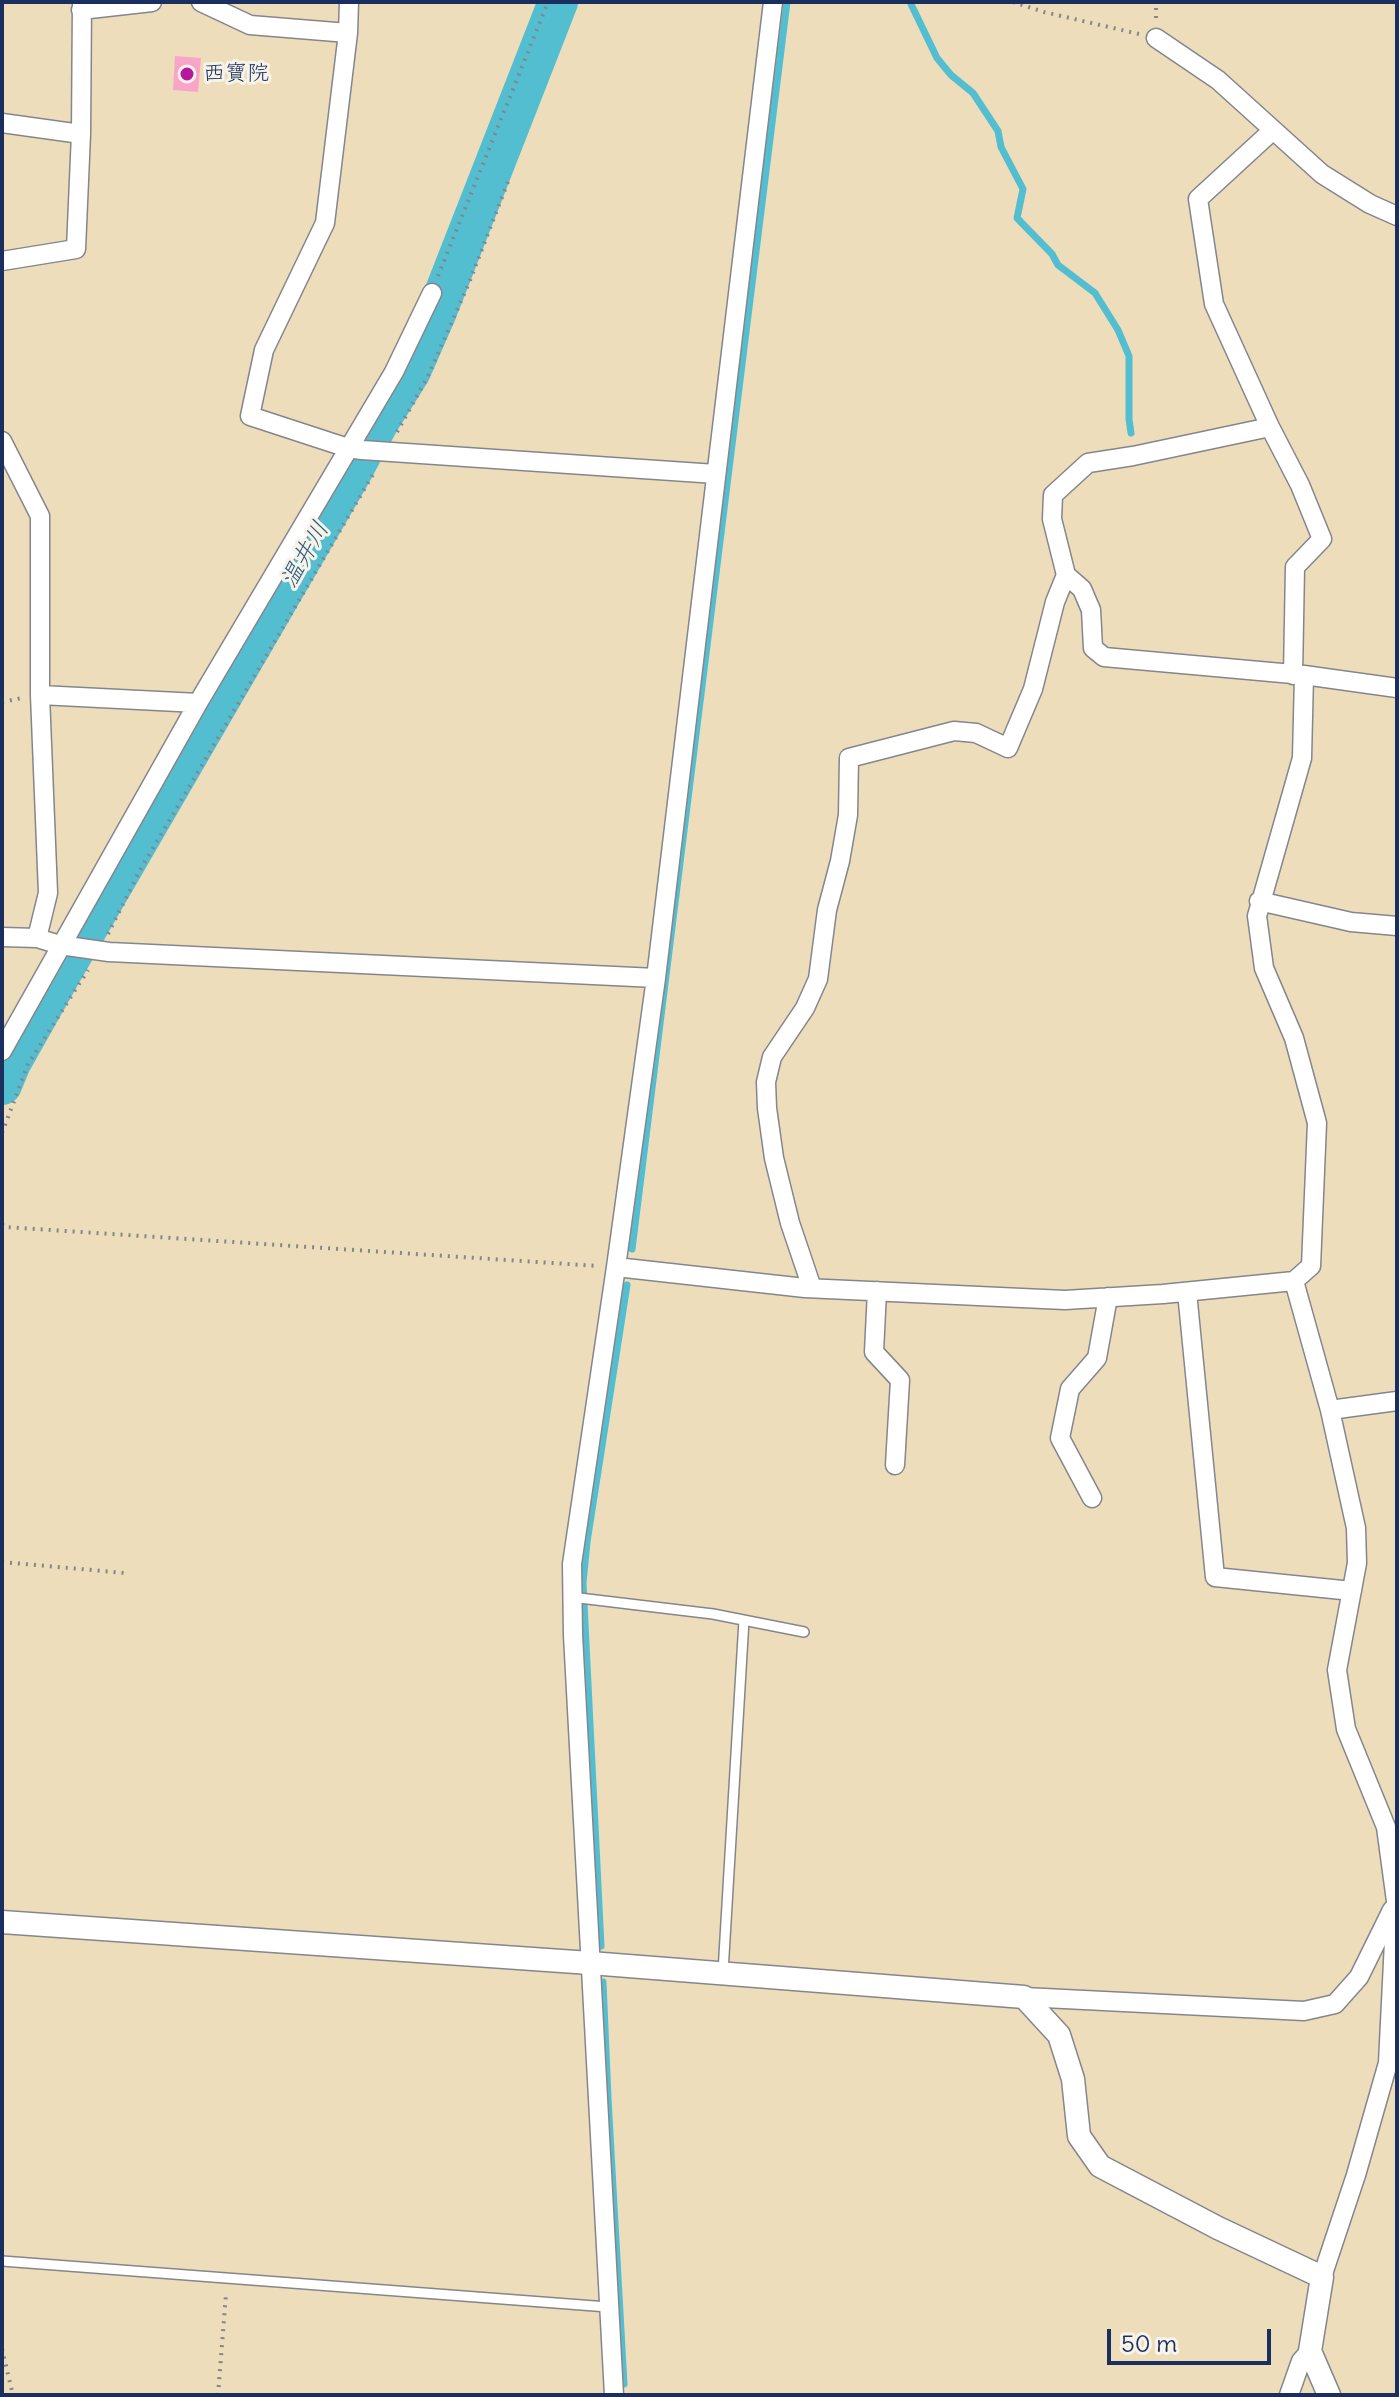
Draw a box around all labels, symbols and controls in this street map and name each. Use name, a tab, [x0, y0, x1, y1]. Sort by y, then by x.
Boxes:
place label: 西寶院	[203, 61, 269, 87]
marker: 西寶院	[178, 65, 196, 83]
water label: 温井川	[275, 517, 335, 593]
scale bar	[1111, 2313, 1275, 2363]
text: 50 m	[1121, 2328, 1177, 2358]

